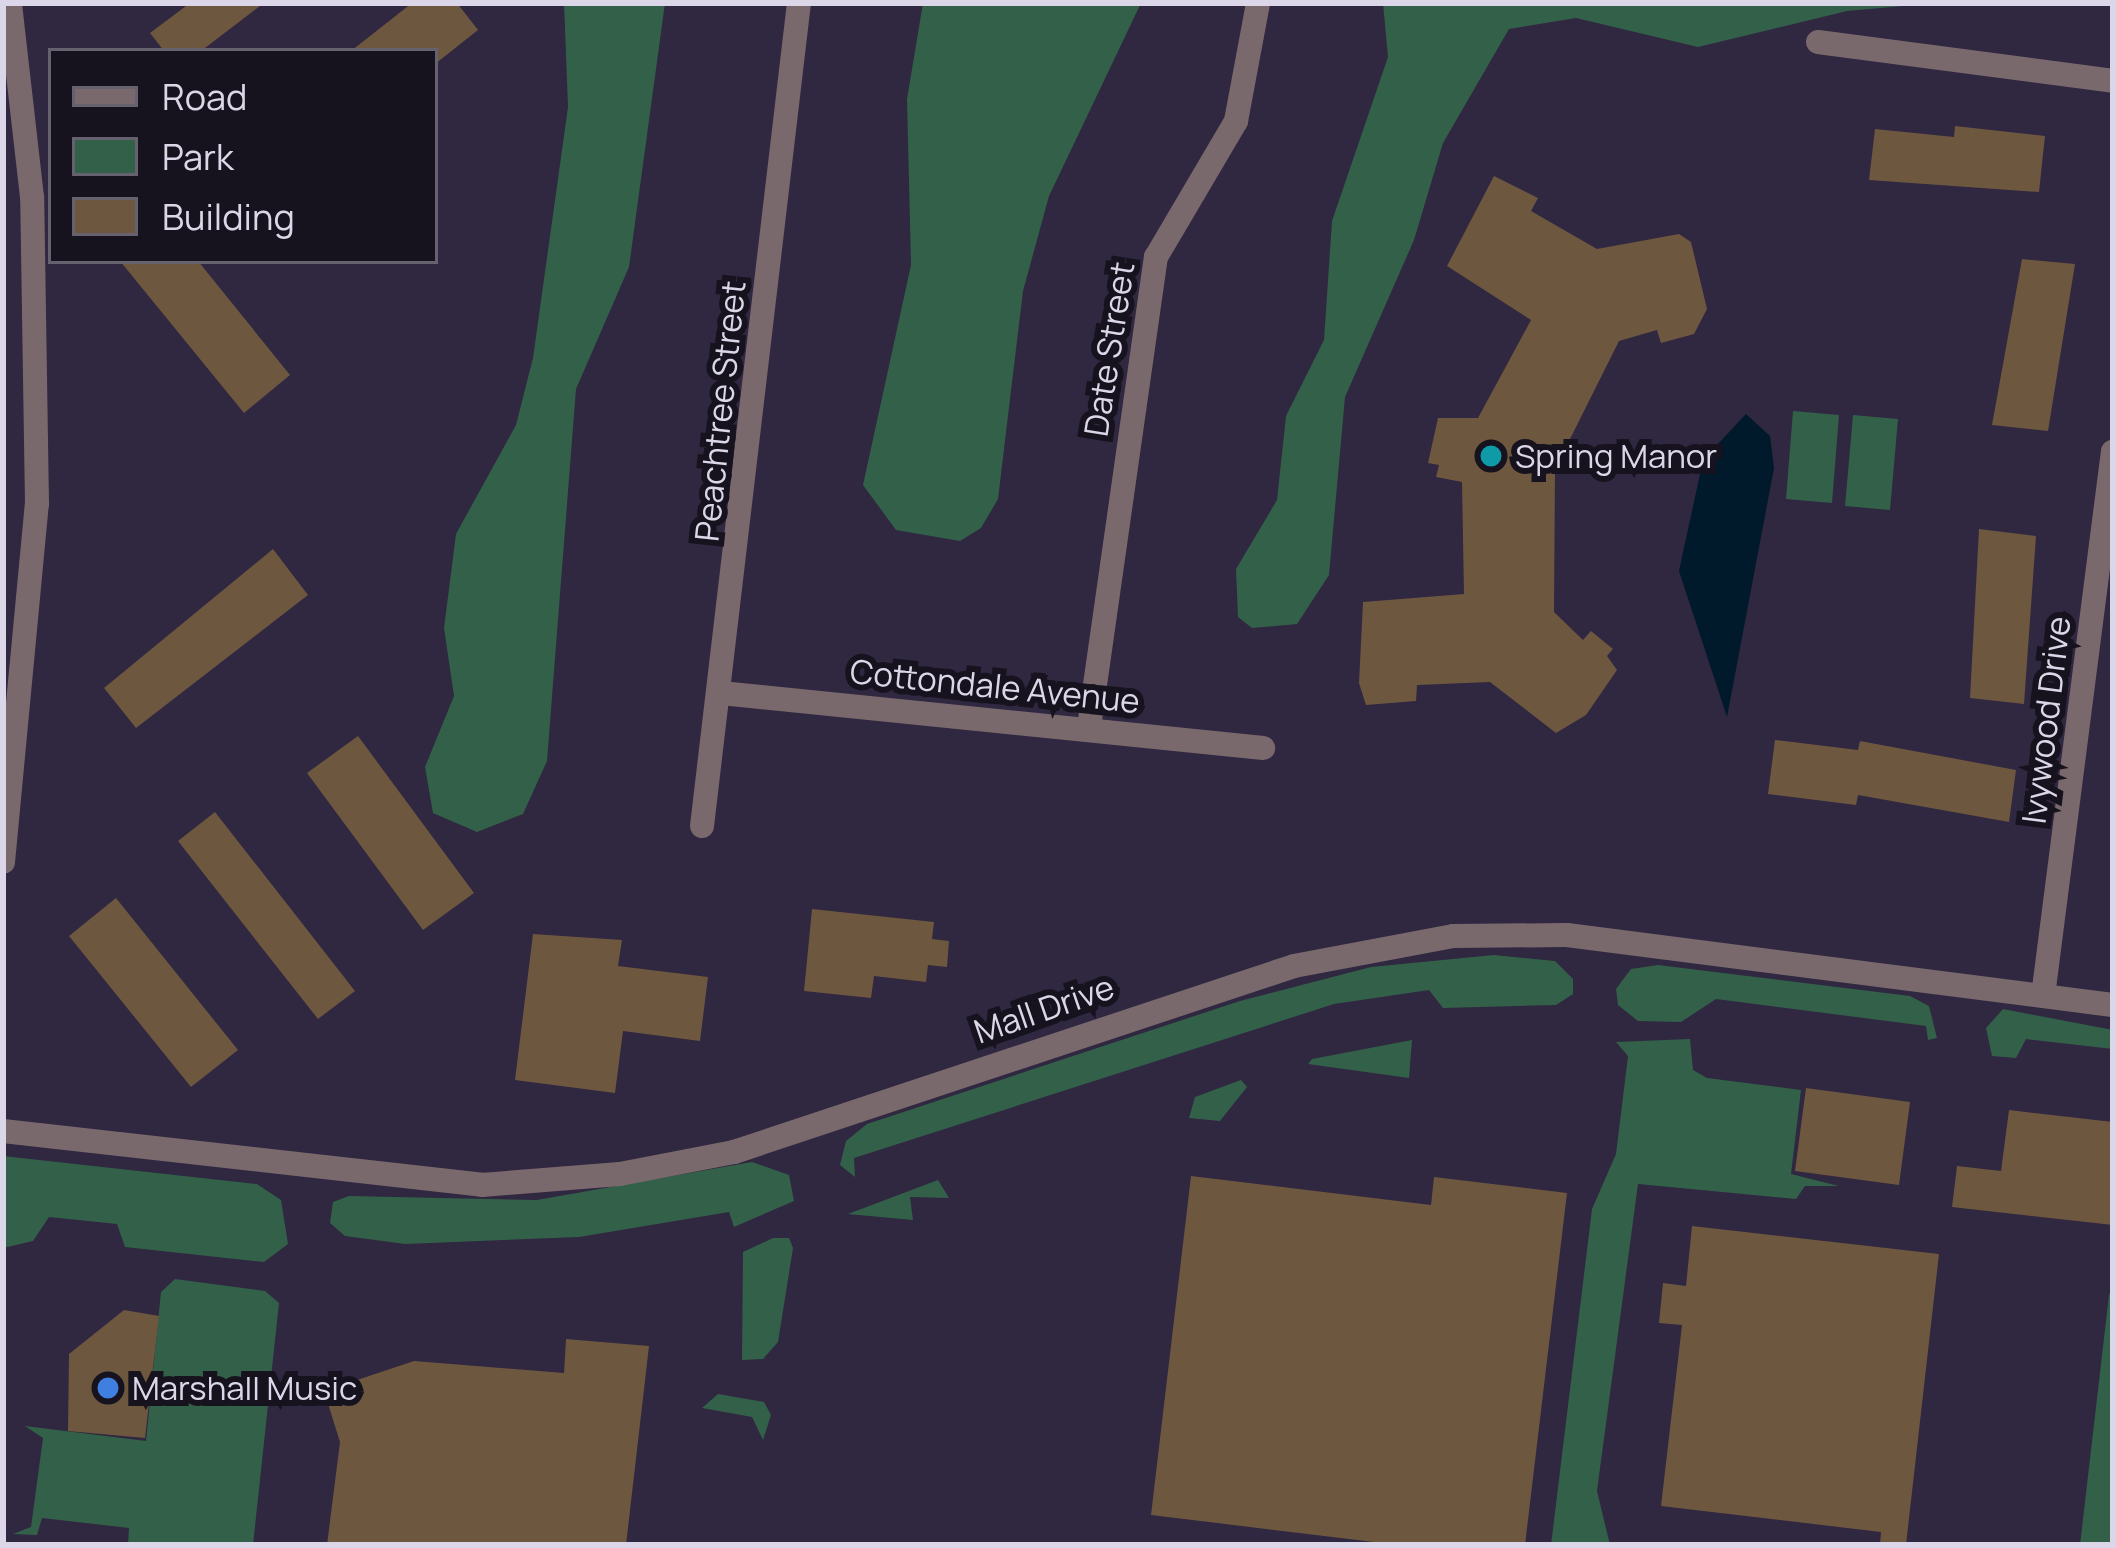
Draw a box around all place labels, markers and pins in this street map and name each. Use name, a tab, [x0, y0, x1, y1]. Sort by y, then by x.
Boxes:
place label: Spring Manor	[1515, 436, 1717, 476]
marker: Spring Manor	[1478, 443, 1504, 469]
place label: Marshall Music	[132, 1368, 357, 1408]
marker: Marshall Music	[95, 1375, 121, 1401]

